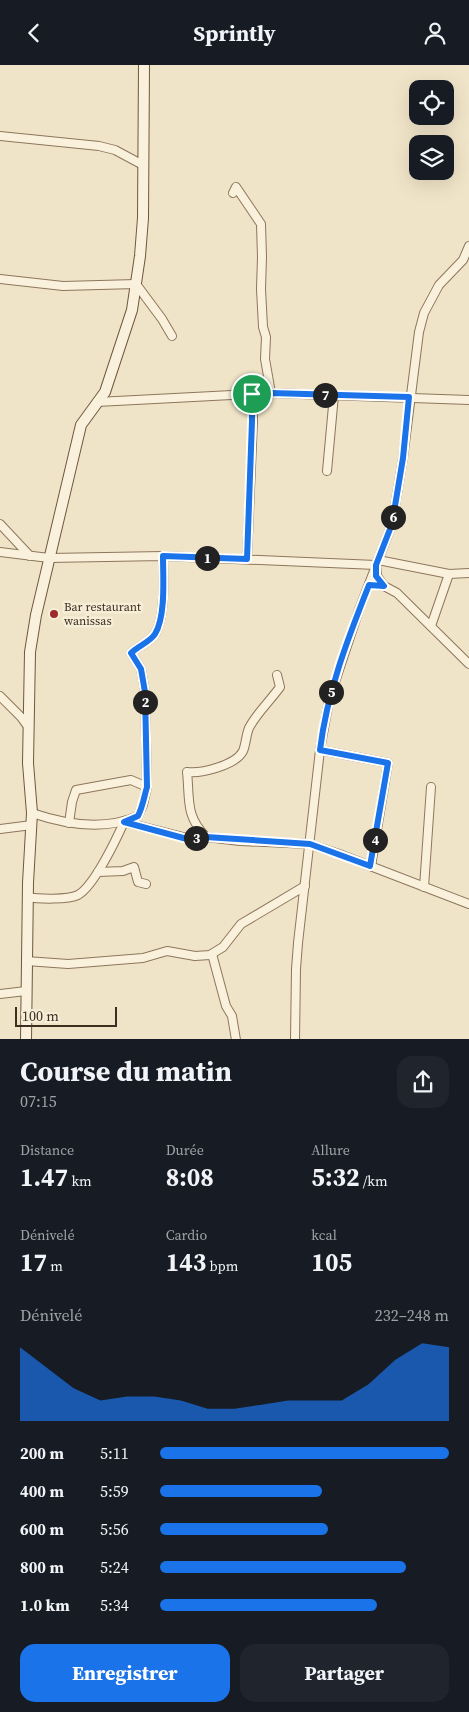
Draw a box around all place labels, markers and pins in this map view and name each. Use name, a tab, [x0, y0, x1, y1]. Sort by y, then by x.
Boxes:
pin	[231, 373, 273, 415]
pin: 7	[312, 383, 338, 407]
pin: 6	[380, 505, 406, 529]
pin: 1	[194, 545, 220, 571]
place label: Bar restaurant wanissas	[64, 599, 141, 629]
marker: Bar restaurant wanissas	[48, 608, 60, 620]
pin: 5	[318, 679, 344, 705]
pin: 2	[132, 689, 158, 715]
pin: 3	[184, 825, 208, 851]
pin: 4	[362, 827, 388, 853]

